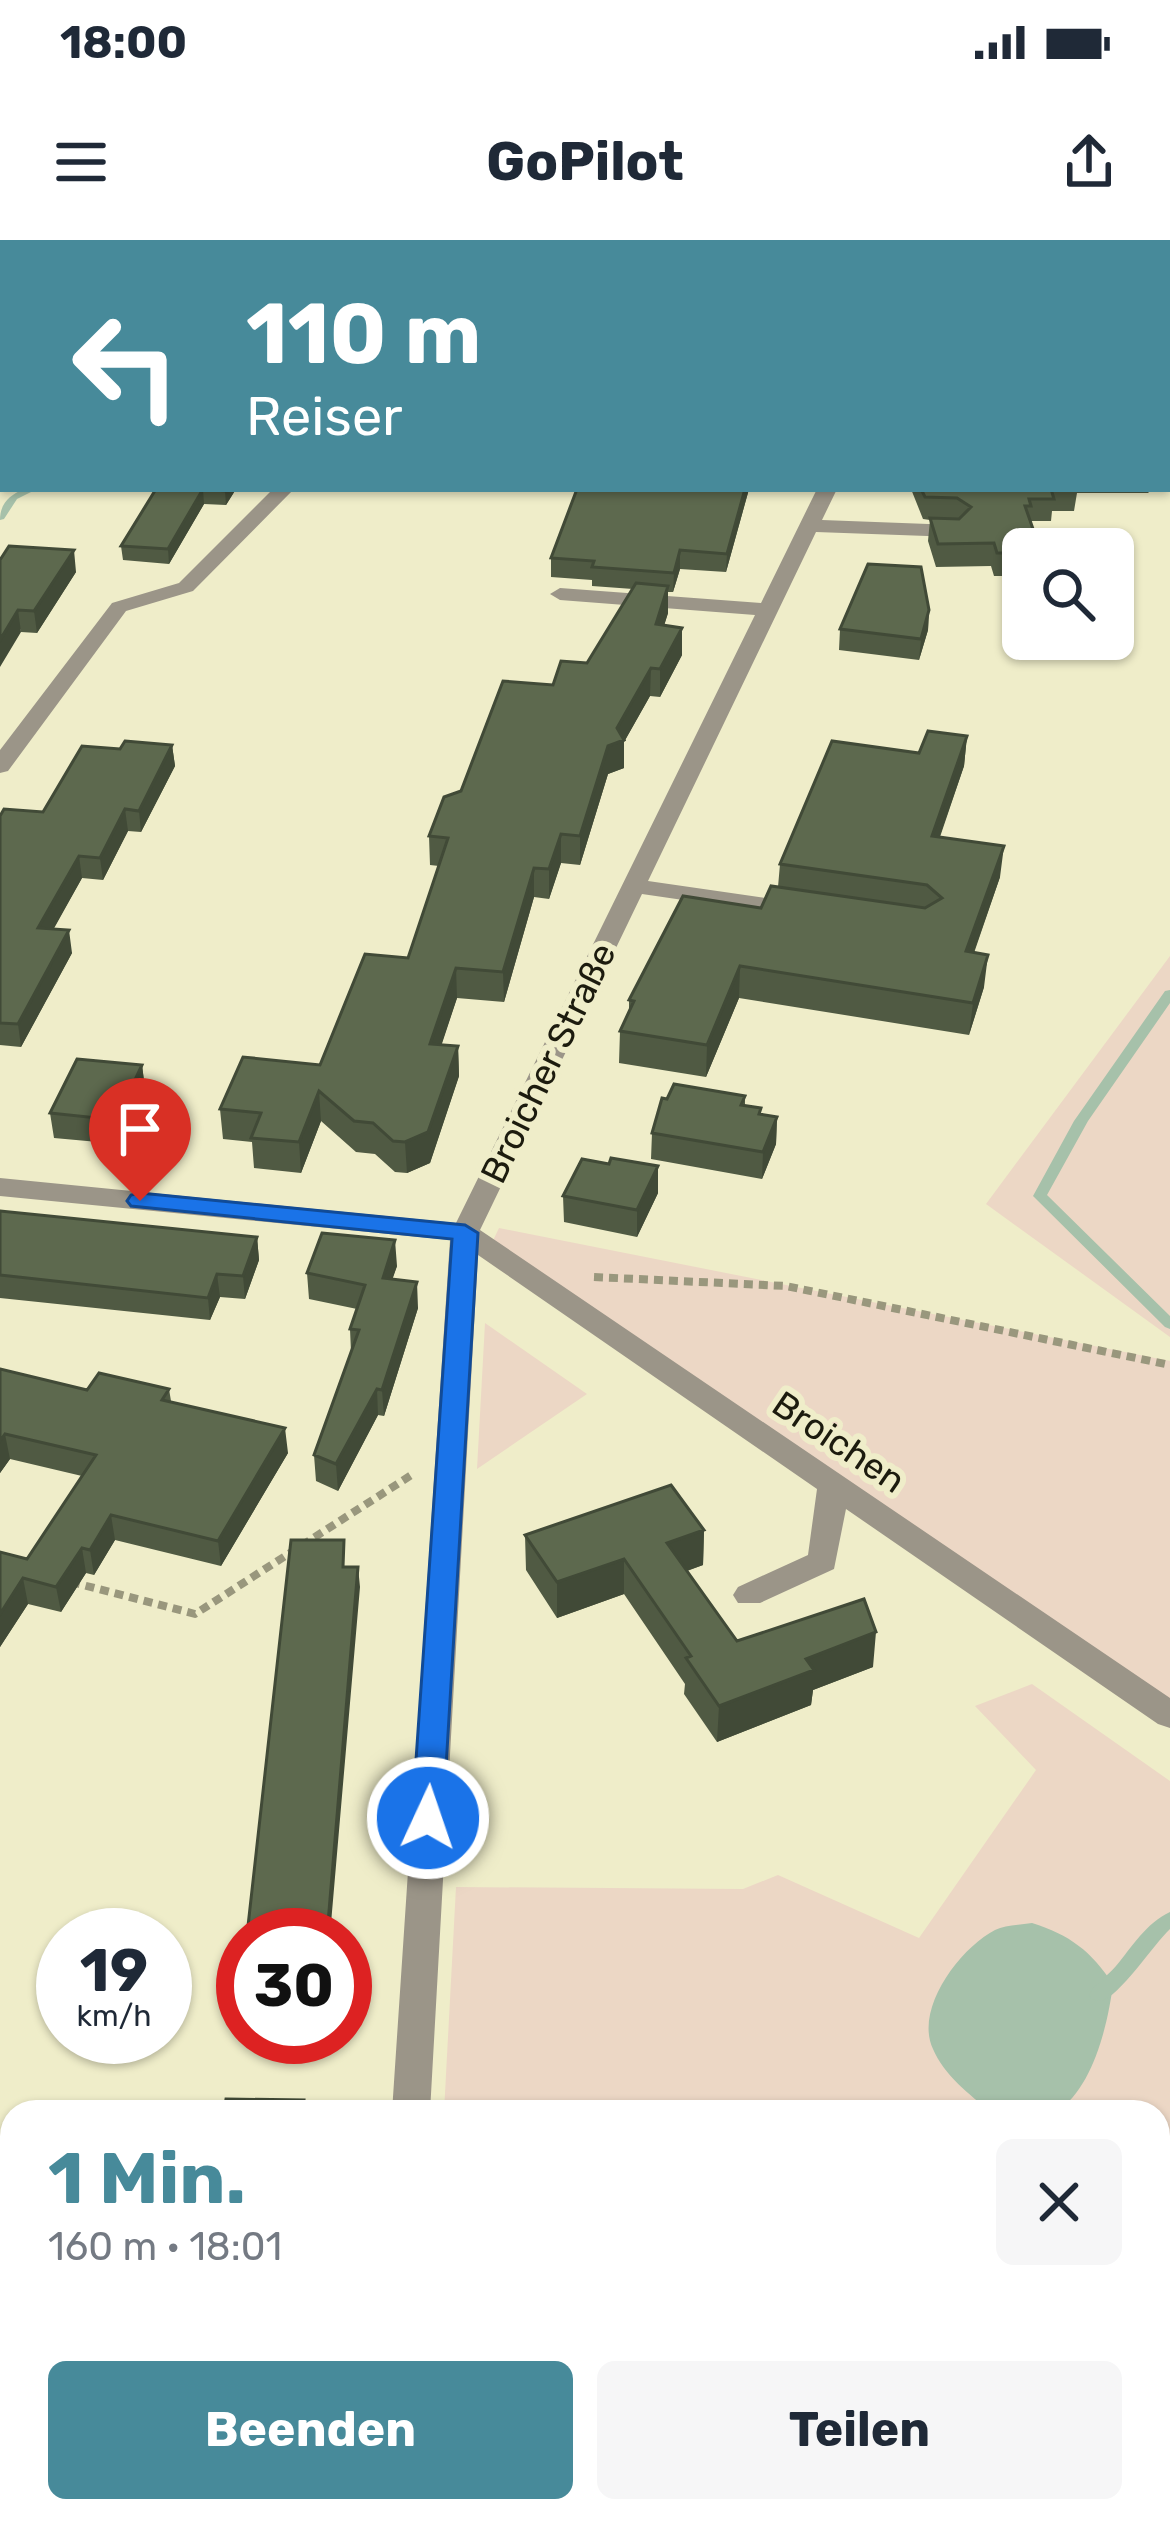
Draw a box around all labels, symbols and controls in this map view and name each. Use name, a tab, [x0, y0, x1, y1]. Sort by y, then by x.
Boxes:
text: 18:00	[60, 16, 187, 69]
icon: menu	[48, 129, 114, 195]
icon: share	[1056, 129, 1122, 195]
text: GoPilot	[486, 130, 684, 194]
text: 110 m	[246, 284, 481, 384]
icon: left	[48, 288, 204, 444]
text: Reiser	[246, 385, 403, 449]
map controls	[1002, 528, 1134, 660]
button: search	[1002, 528, 1134, 660]
street label: Broicher Straße	[471, 936, 625, 1190]
pin	[89, 1078, 191, 1201]
icon: arrive	[107, 1096, 173, 1162]
street label: Broichen	[765, 1382, 913, 1502]
position arrow	[365, 1755, 491, 1881]
speed limit sign: 30	[216, 1908, 372, 2064]
text: 19	[80, 1935, 148, 2006]
text: km/h	[77, 1998, 151, 2034]
text: 1 Min.	[48, 2136, 246, 2221]
button: close	[996, 2139, 1122, 2265]
text: 160 m · 18:01	[48, 2224, 282, 2270]
button: Beenden	[48, 2361, 573, 2499]
button: Teilen	[597, 2361, 1122, 2499]

